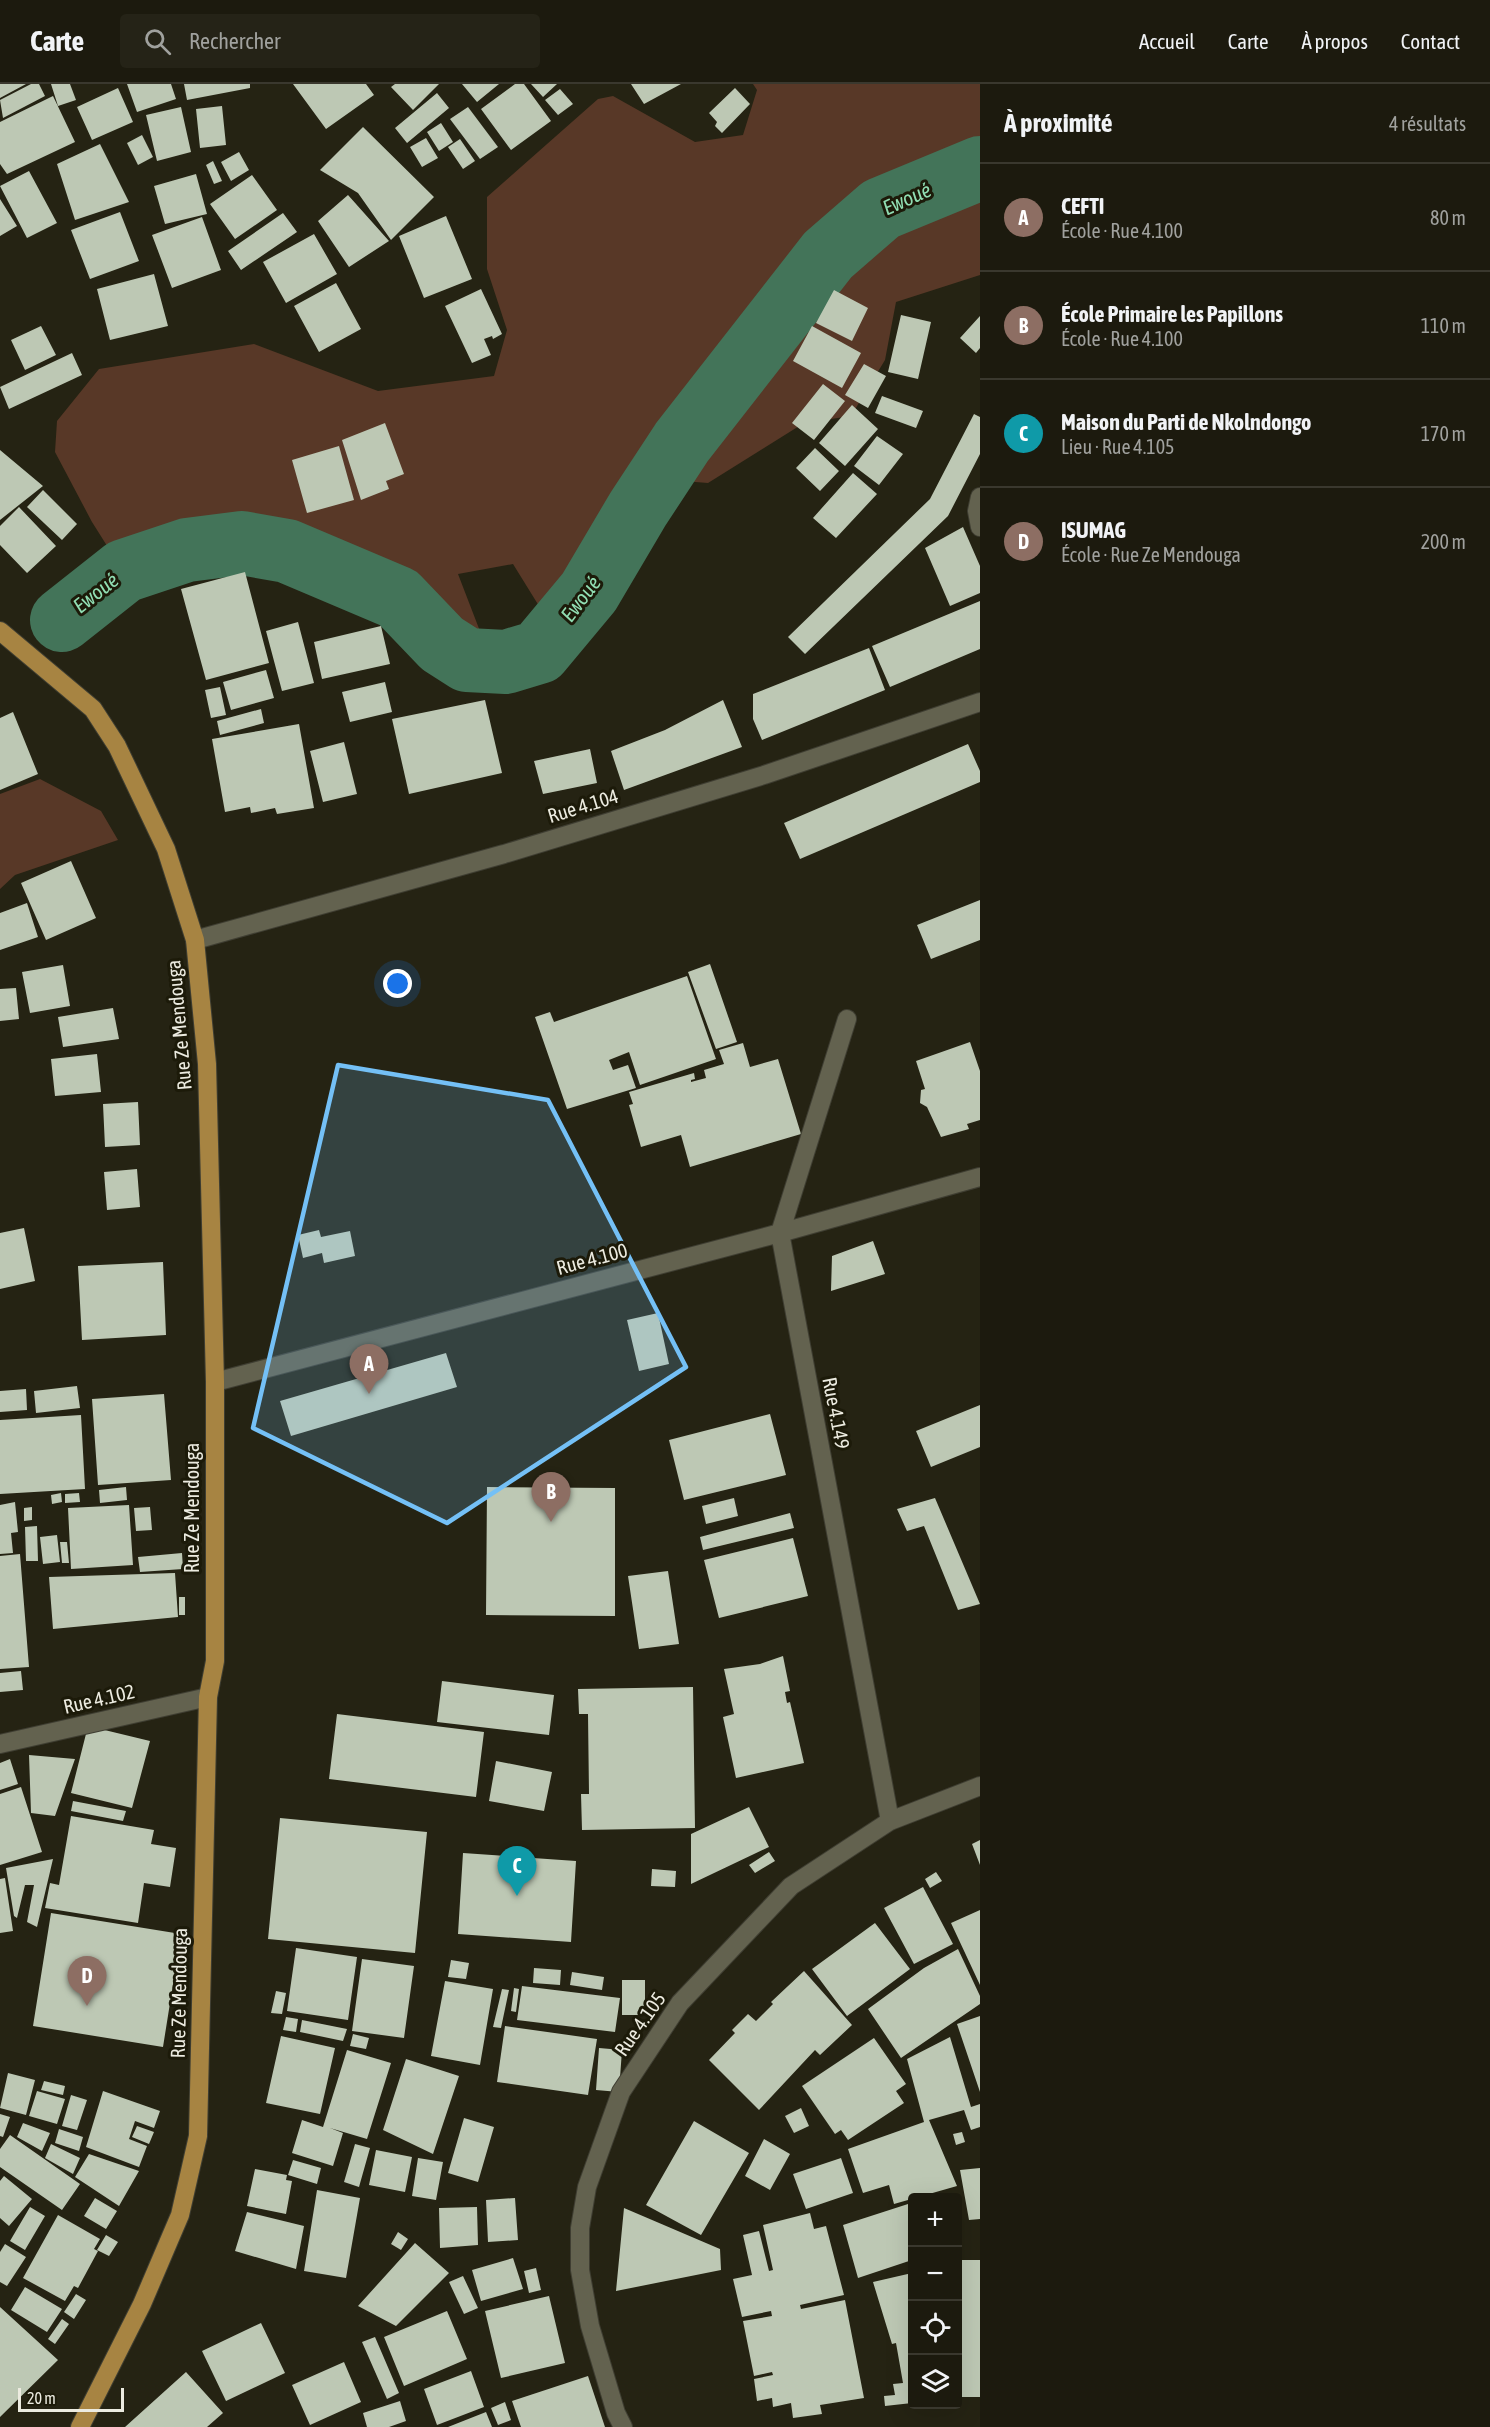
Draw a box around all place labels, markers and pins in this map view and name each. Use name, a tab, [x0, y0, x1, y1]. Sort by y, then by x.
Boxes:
pin: A	[350, 1344, 388, 1394]
pin: B	[532, 1472, 570, 1522]
pin: C	[498, 1846, 536, 1896]
pin: D	[68, 1956, 106, 2006]

